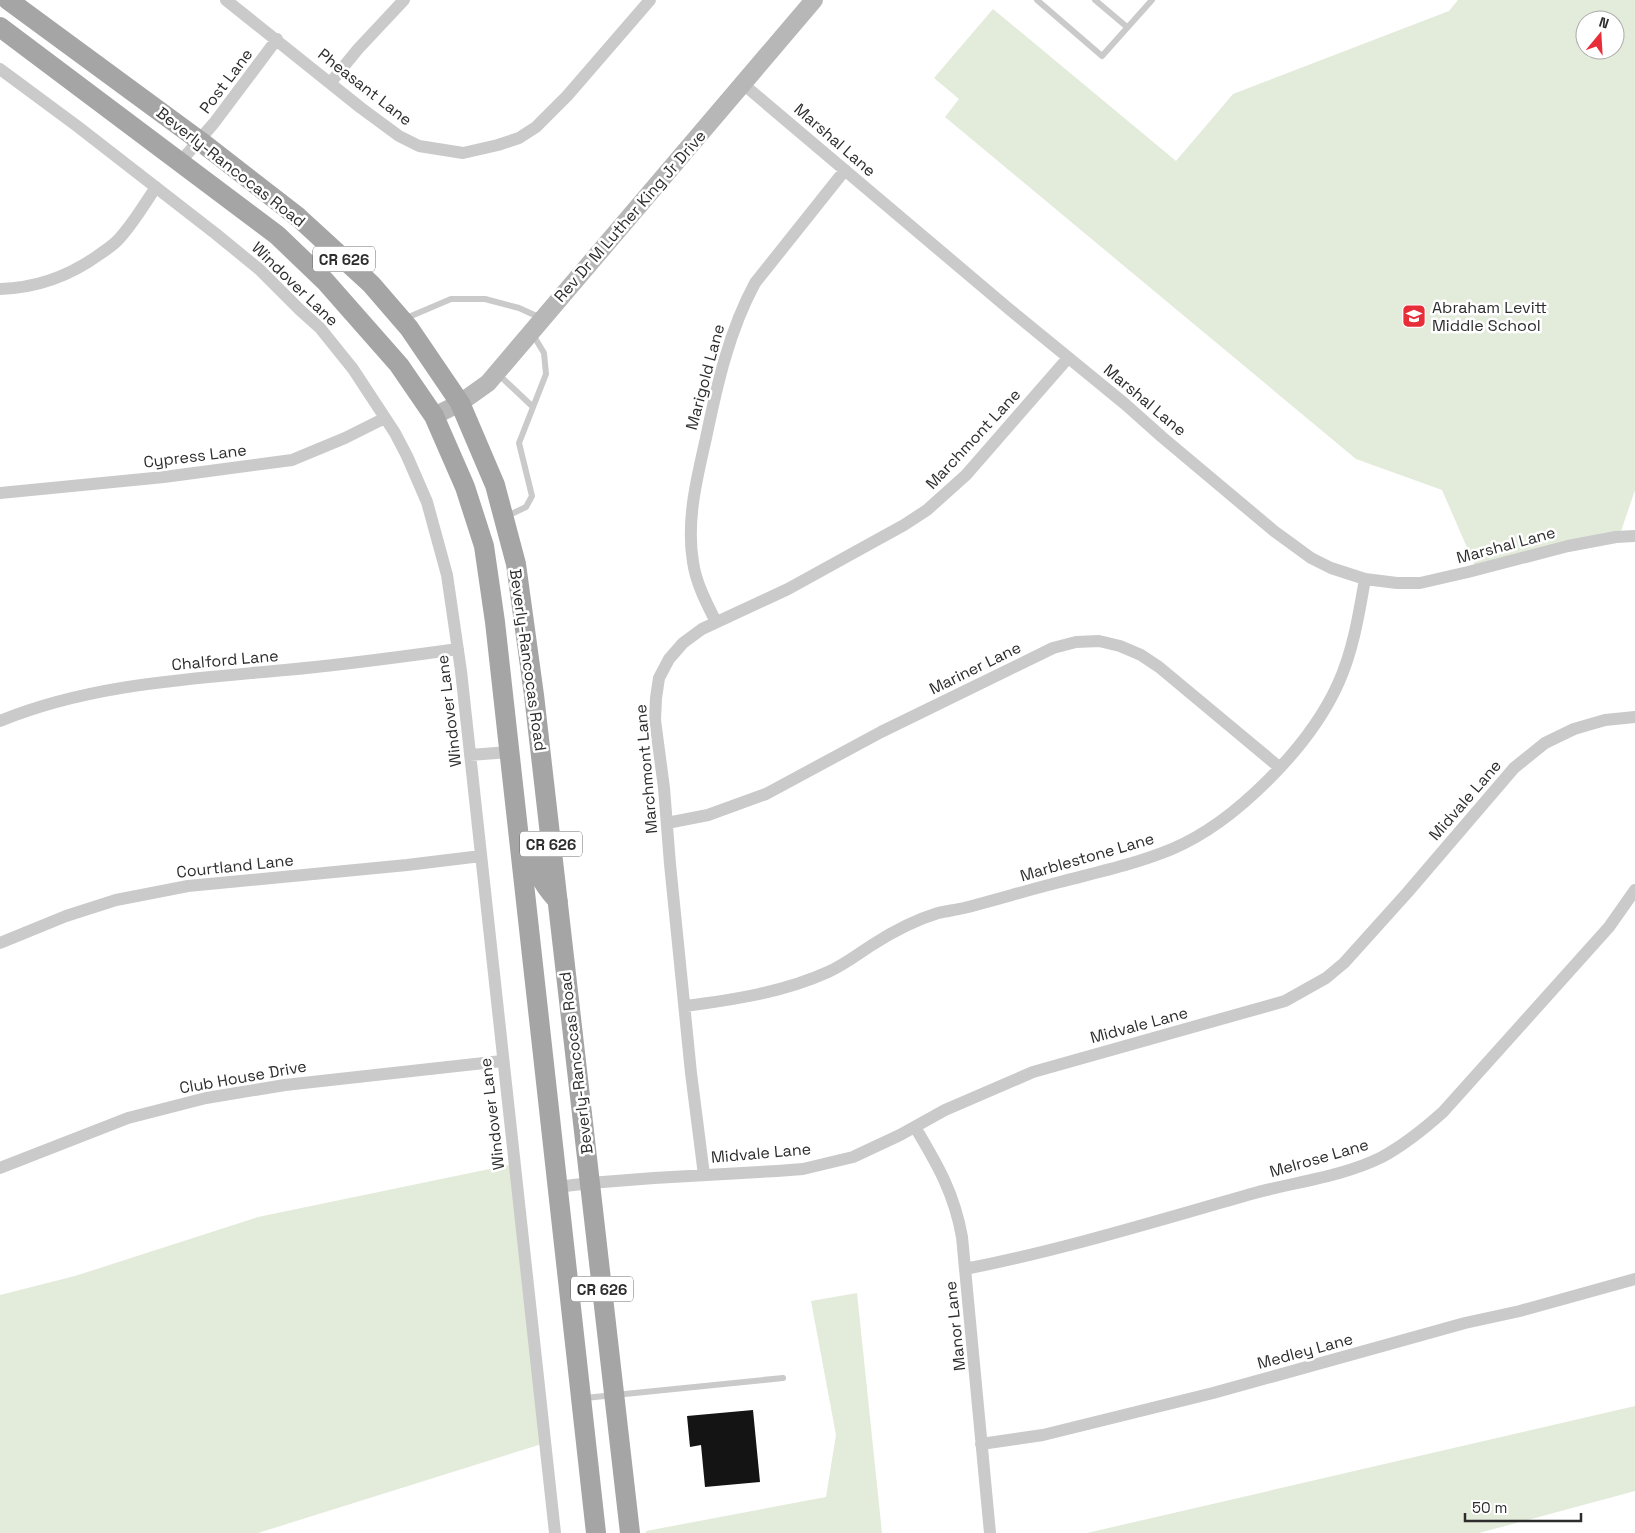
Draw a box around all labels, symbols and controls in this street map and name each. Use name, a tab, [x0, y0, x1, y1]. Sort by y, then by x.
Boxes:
north arrow	[1575, 10, 1625, 60]
text: N	[1597, 13, 1611, 33]
street label: Post Lane	[195, 44, 257, 118]
street label: Pheasant Lane	[314, 44, 416, 130]
street label: Marshal Lane	[790, 99, 880, 181]
street label: Beverly-Rancocas Road	[152, 102, 310, 232]
street label: Rev Dr M Luther King Jr Drive	[549, 126, 711, 306]
street label: Windover Lane	[247, 237, 343, 331]
road number: CR 626	[313, 246, 375, 272]
place label: Abraham Levitt Middle School	[1432, 297, 1547, 336]
school or university icon: Abraham Levitt Middle School	[1401, 303, 1427, 329]
street label: Marigold Lane	[681, 322, 729, 432]
street label: Marshal Lane	[1099, 359, 1191, 441]
street label: Marchmont Lane	[921, 384, 1025, 494]
street label: Cypress Lane	[142, 439, 248, 473]
street label: Marshal Lane	[1454, 522, 1558, 568]
street label: Beverly-Rancocas Road	[505, 568, 551, 752]
street label: Mariner Lane	[926, 637, 1024, 699]
street label: Chalford Lane	[171, 645, 279, 675]
street label: Windover Lane	[432, 654, 466, 768]
street label: Marchmont Lane	[630, 703, 662, 835]
street label: Midvale Lane	[1424, 755, 1506, 845]
street label: Marblestone Lane	[1017, 828, 1157, 886]
road number: CR 626	[520, 832, 582, 856]
street label: Courtland Lane	[175, 849, 295, 883]
street label: Beverly-Rancocas Road	[554, 971, 598, 1155]
street label: Midvale Lane	[1088, 1002, 1190, 1048]
street label: Club House Drive	[178, 1055, 308, 1099]
street label: Windover Lane	[475, 1057, 509, 1171]
street label: Melrose Lane	[1267, 1134, 1371, 1182]
street label: Midvale Lane	[710, 1138, 812, 1168]
road number: CR 626	[571, 1276, 633, 1302]
street label: Manor Lane	[940, 1280, 970, 1372]
street label: Medley Lane	[1255, 1328, 1355, 1374]
scale bar	[1465, 1490, 1581, 1522]
text: 50 m	[1472, 1498, 1507, 1517]

